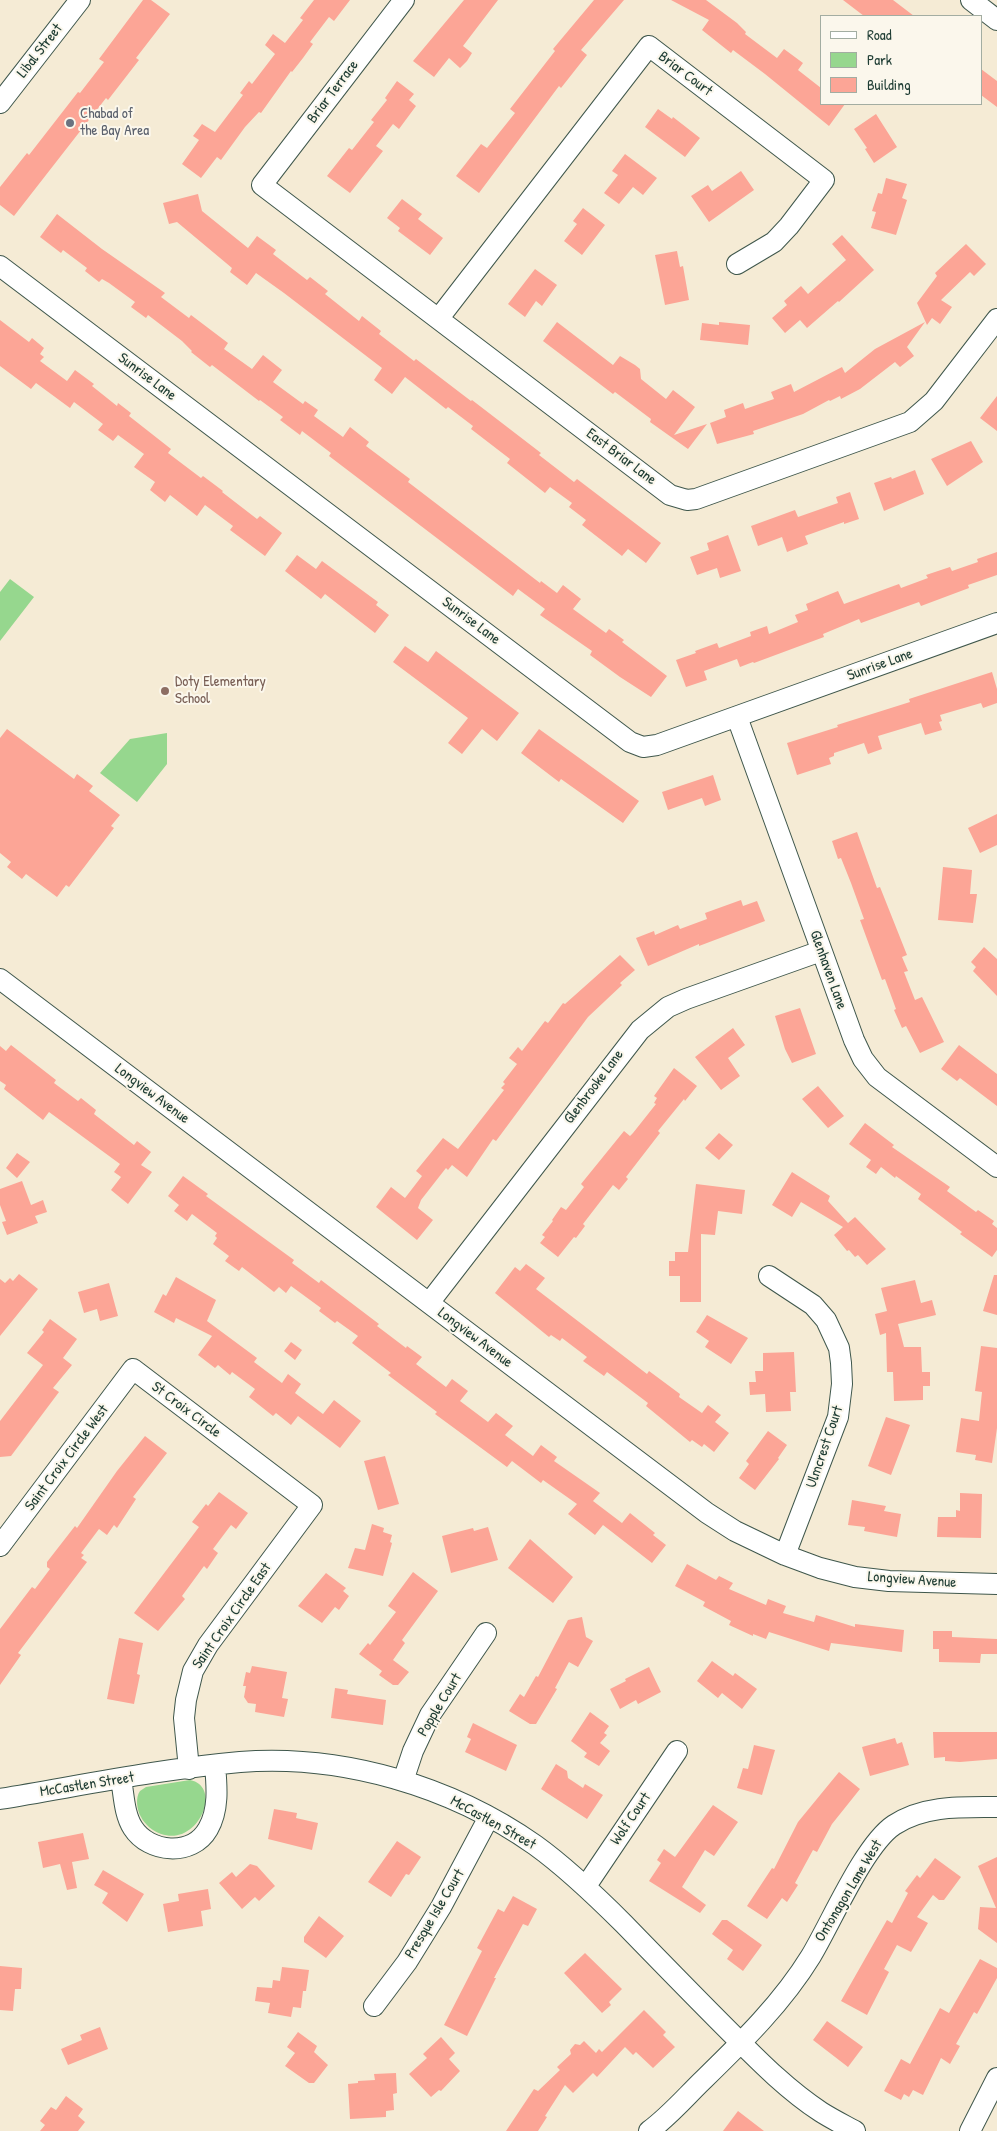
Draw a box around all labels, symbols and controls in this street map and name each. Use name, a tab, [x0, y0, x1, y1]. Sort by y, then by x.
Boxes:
legend	[820, 15, 982, 105]
street label: Libal Street	[13, 20, 67, 82]
text: Road	[867, 24, 892, 45]
street label: Briar Court	[654, 48, 716, 100]
text: Park	[867, 49, 892, 70]
street label: Briar Terrace	[304, 57, 362, 127]
text: Building	[867, 74, 911, 95]
place label: Chabad of the Bay Area	[80, 105, 149, 140]
marker: Chabad of the Bay Area	[64, 117, 76, 129]
street label: Sunrise Lane	[114, 349, 180, 405]
street label: East Briar Lane	[582, 425, 660, 489]
street label: Sunrise Lane	[438, 593, 504, 649]
street label: Sunrise Lane	[845, 645, 915, 685]
place label: Doty Elementary School	[175, 673, 266, 708]
marker: Doty Elementary School	[159, 685, 171, 697]
street label: Glenhaven Lane	[805, 928, 851, 1012]
street label: Glenbrooke Lane	[560, 1047, 628, 1127]
street label: Longview Avenue	[111, 1060, 193, 1128]
street label: Longview Avenue	[434, 1304, 516, 1372]
street label: St Croix Circle	[148, 1378, 224, 1442]
street label: Saint Croix Circle West	[21, 1402, 113, 1514]
street label: Ulmcrest Court	[803, 1404, 847, 1490]
street label: Saint Croix Circle East	[189, 1560, 275, 1672]
street label: Longview Avenue	[867, 1568, 957, 1592]
street label: Popple Court	[414, 1670, 466, 1740]
street label: McCastlen Street	[39, 1769, 135, 1801]
street label: Wolf Court	[607, 1789, 655, 1849]
street label: McCastlen Street	[447, 1792, 539, 1854]
street label: Ontonagon Lane West	[811, 1837, 887, 1945]
street label: Presque Isle Court	[401, 1866, 469, 1962]

